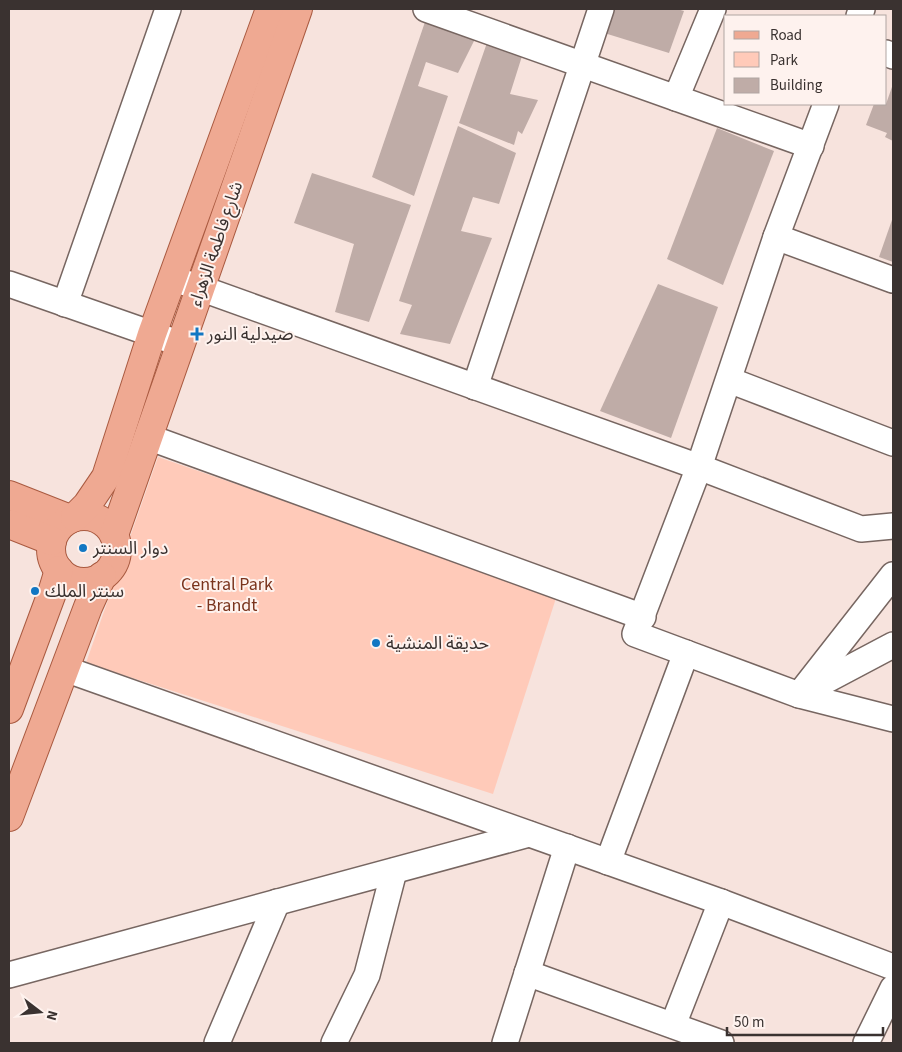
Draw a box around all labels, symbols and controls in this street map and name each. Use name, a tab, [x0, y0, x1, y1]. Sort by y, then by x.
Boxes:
legend	[724, 15, 887, 105]
text: Road	[770, 25, 802, 46]
text: Park	[770, 50, 799, 71]
text: Building	[770, 75, 823, 96]
street label: شارع فاطمة الزهراء	[183, 178, 250, 310]
place label: صيدلية النور	[206, 322, 294, 347]
marker: صيدلية النور	[191, 328, 203, 340]
place label: دوار السنتر	[92, 536, 168, 561]
marker: دوار السنتر	[77, 542, 89, 554]
park label: Central Park - Brandt	[181, 572, 273, 618]
place label: سنتر الملك	[45, 579, 124, 604]
marker: سنتر الملك	[29, 585, 41, 597]
place label: حديقة المنشية	[386, 631, 489, 656]
marker: حديقة المنشية	[370, 637, 382, 649]
north arrow	[15, 987, 65, 1037]
scale bar	[727, 1004, 883, 1036]
text: N	[41, 1008, 62, 1023]
text: 50 m	[734, 1012, 764, 1033]

